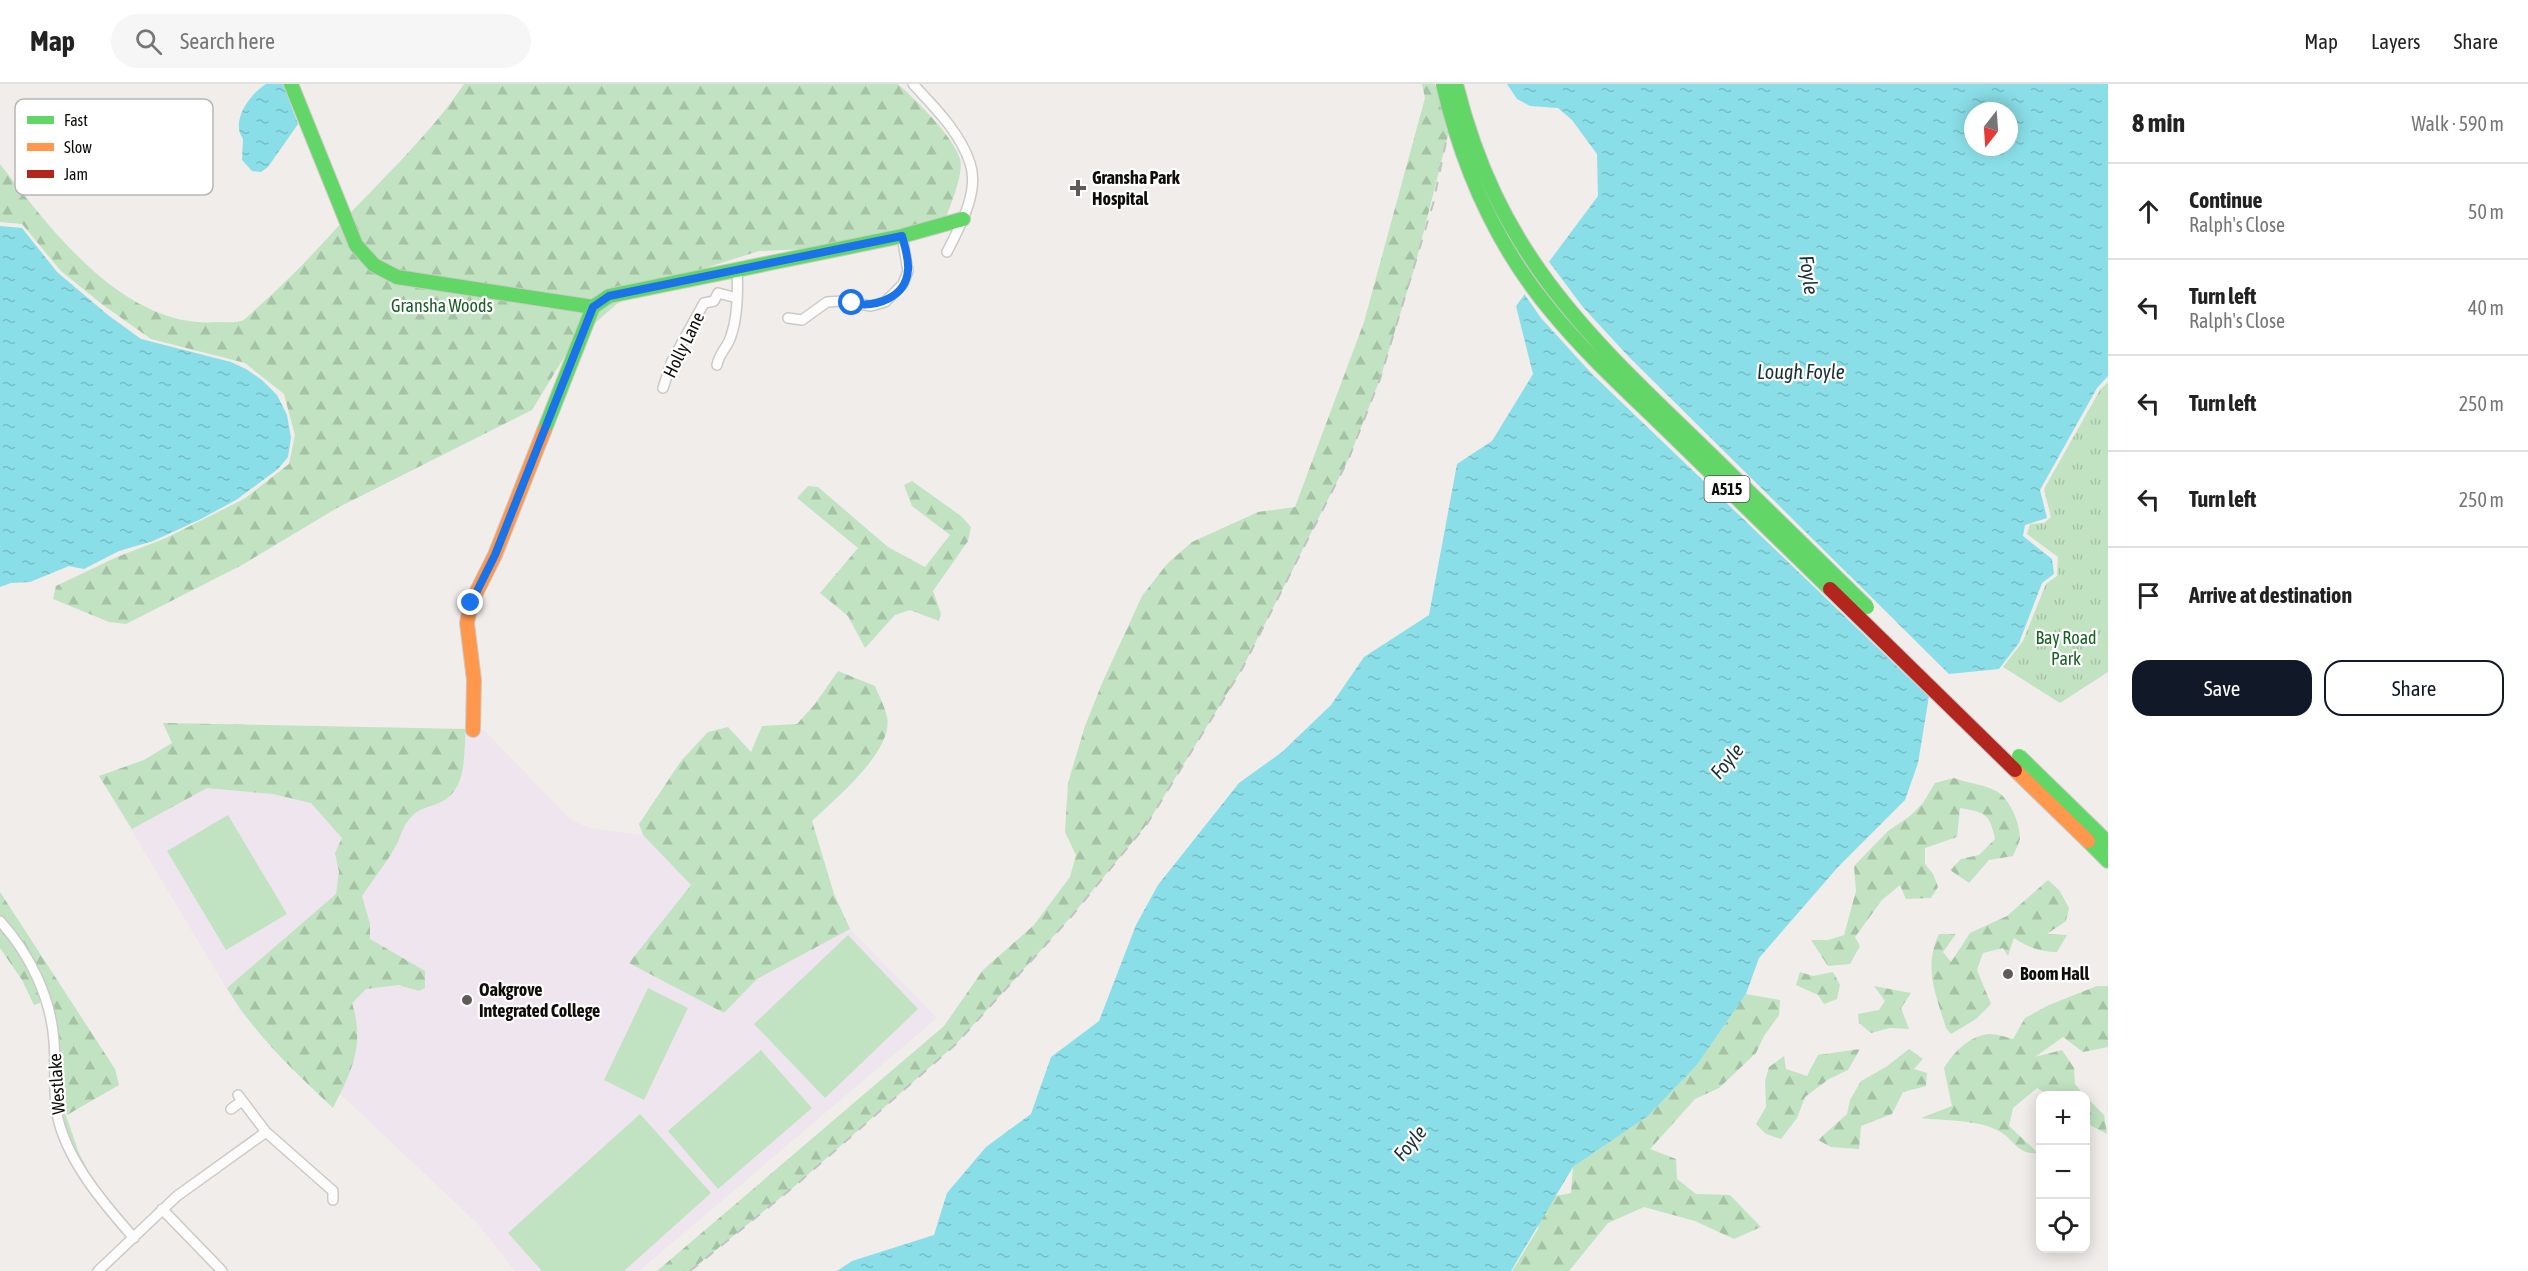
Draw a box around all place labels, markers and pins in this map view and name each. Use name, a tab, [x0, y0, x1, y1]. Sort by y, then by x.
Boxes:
place label: Gransha Park Hospital	[1092, 167, 1181, 209]
marker: Gransha Park Hospital	[1069, 179, 1087, 197]
place label: Boom Hall	[2020, 963, 2089, 984]
marker: Boom Hall	[2001, 967, 2015, 981]
place label: Oakgrove Integrated College	[479, 979, 600, 1021]
marker: Oakgrove Integrated College	[460, 993, 474, 1007]

